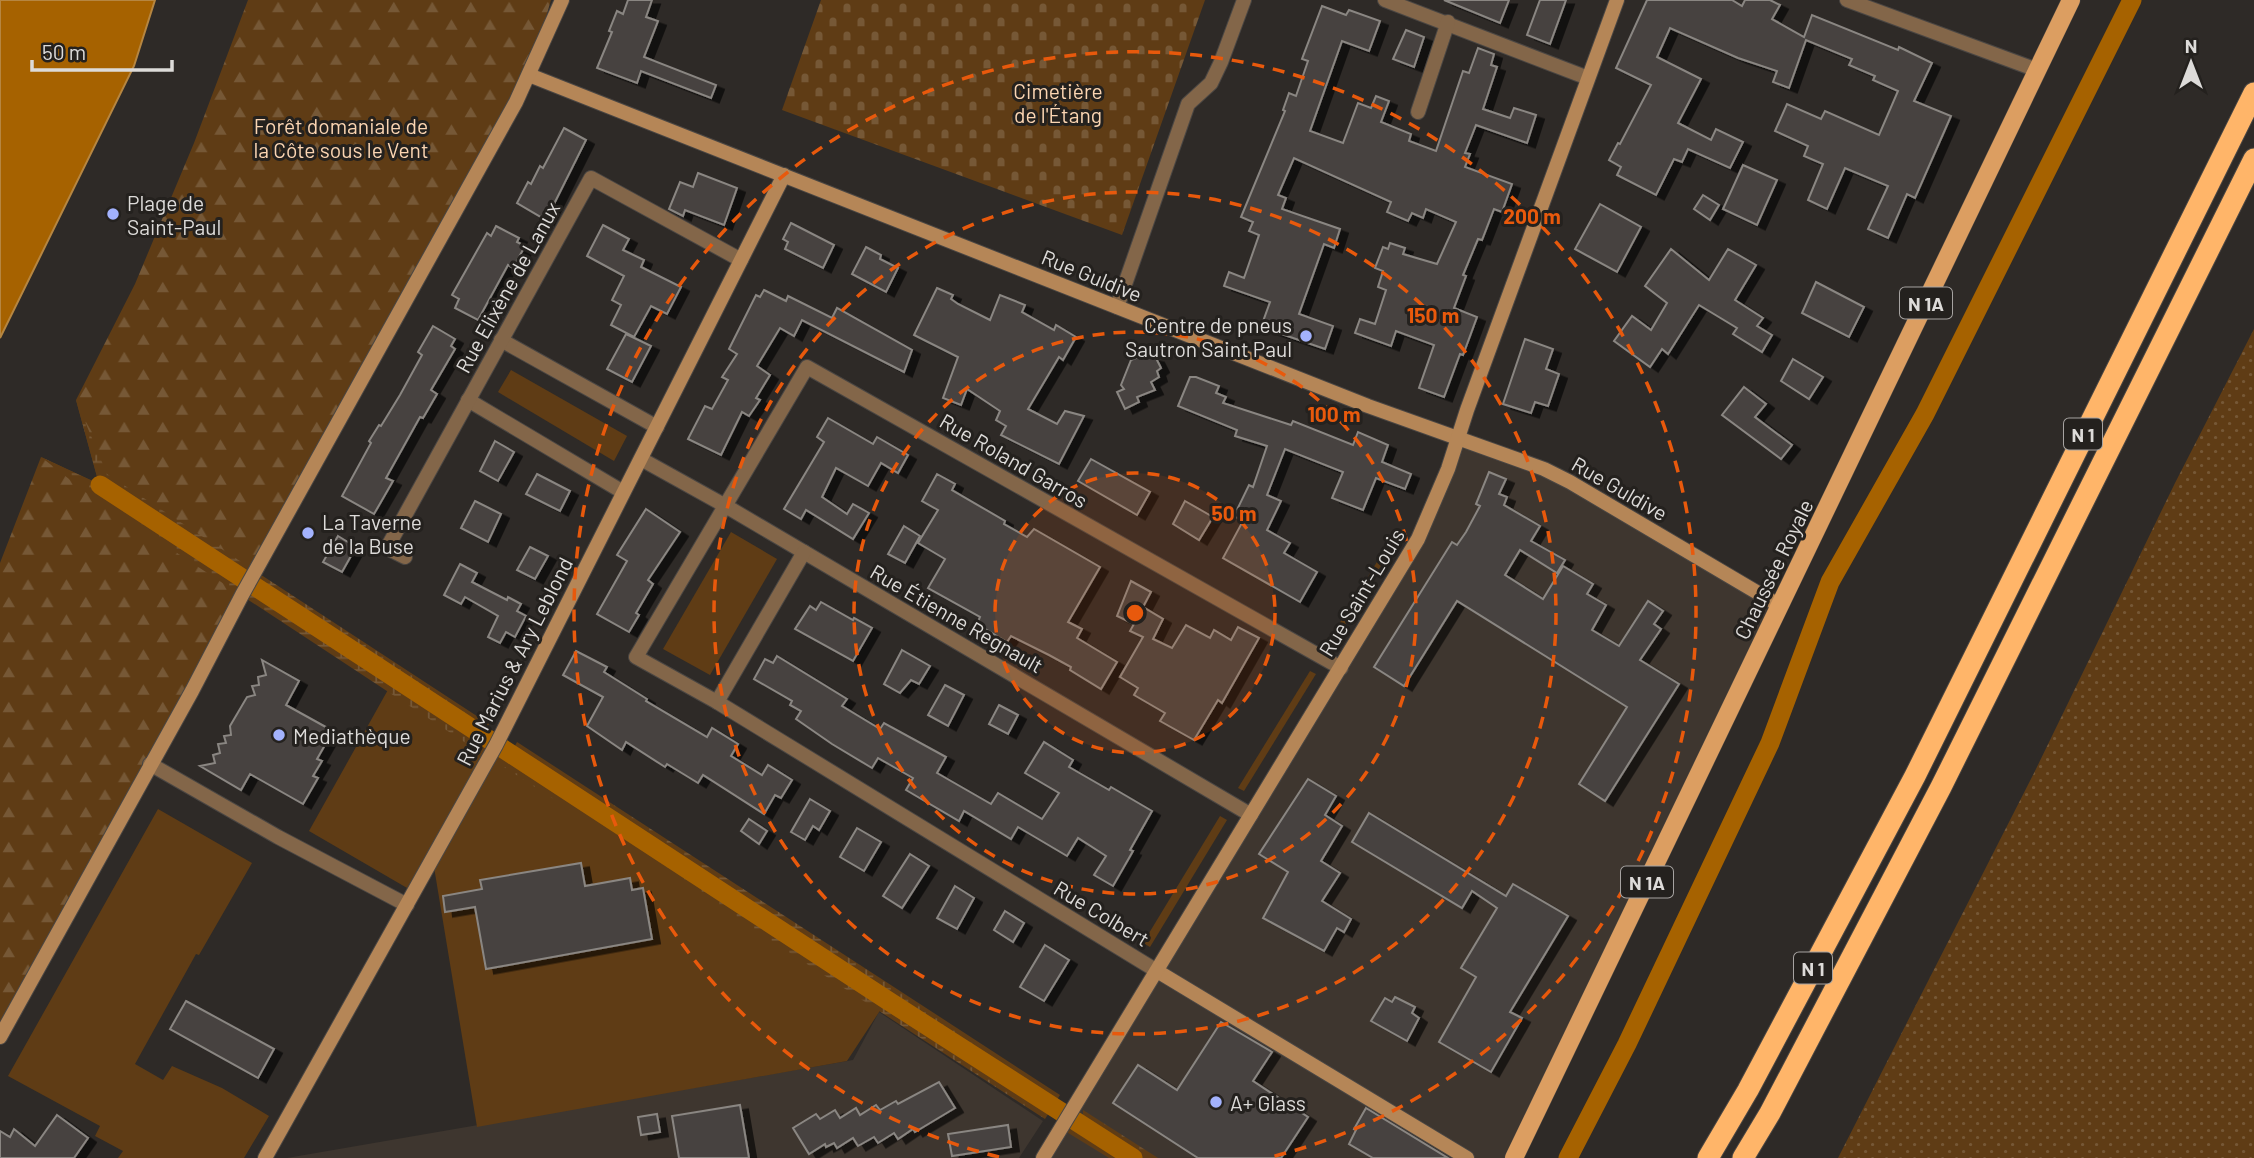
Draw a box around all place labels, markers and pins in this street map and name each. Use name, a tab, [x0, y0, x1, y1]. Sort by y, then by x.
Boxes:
place label: Plage de Saint-Paul	[127, 190, 221, 239]
marker: Plage de Saint-Paul	[105, 206, 121, 222]
place label: Centre de pneus Sautron Saint Paul	[1125, 312, 1292, 361]
marker: Centre de pneus Sautron Saint Paul	[1298, 328, 1314, 344]
place label: La Taverne de la Buse	[322, 509, 422, 558]
marker: La Taverne de la Buse	[300, 525, 316, 541]
centre of rings	[1123, 601, 1147, 625]
place label: Mediathèque	[293, 723, 411, 748]
marker: Mediathèque	[271, 727, 287, 743]
place label: A+ Glass	[1230, 1090, 1306, 1115]
marker: A+ Glass	[1208, 1094, 1224, 1110]

